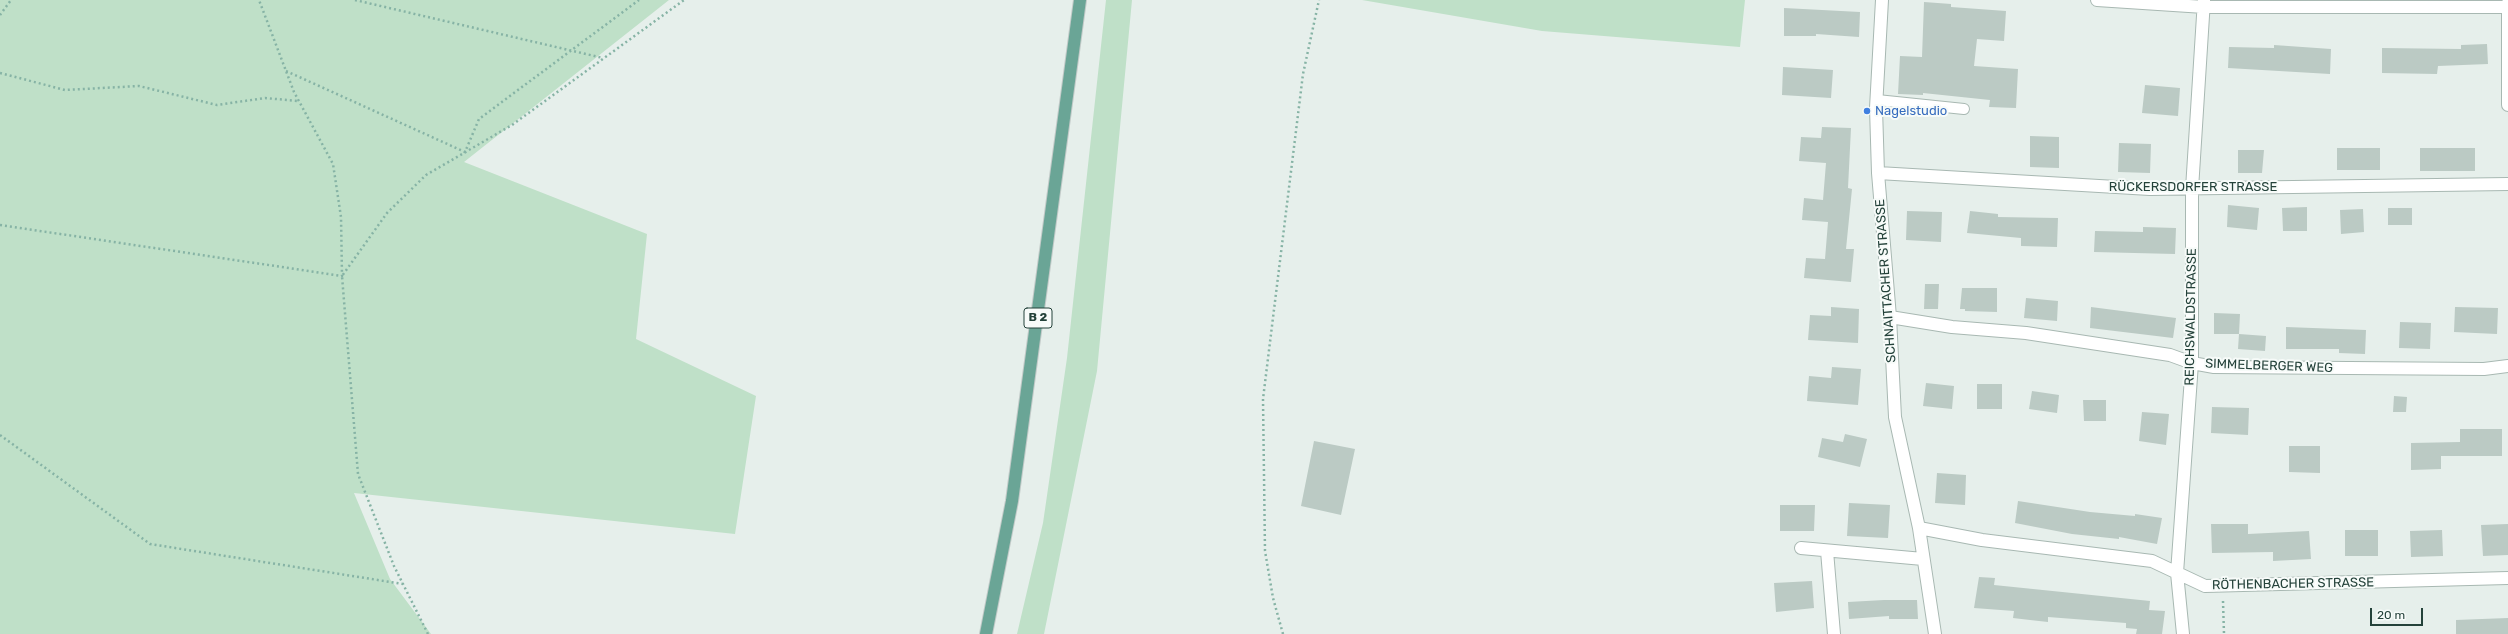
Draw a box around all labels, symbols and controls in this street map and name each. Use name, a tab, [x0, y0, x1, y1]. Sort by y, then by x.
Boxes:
place label: Nagelstudio	[1875, 103, 1947, 119]
marker: Nagelstudio	[1862, 106, 1872, 116]
street label: RÜCKERSDORFER STRASSE	[2109, 179, 2277, 195]
street label: SCHNAITTACHER STRASSE	[1872, 199, 1900, 363]
street label: REICHSWALDSTRASSE	[2182, 248, 2200, 386]
road number: B 2	[1024, 308, 1052, 328]
street label: SIMMELBERGER WEG	[2205, 356, 2333, 376]
street label: RÖTHENBACHER STRASSE	[2212, 575, 2374, 593]
scale bar	[2372, 600, 2425, 626]
text: 20 m	[2377, 608, 2405, 622]

